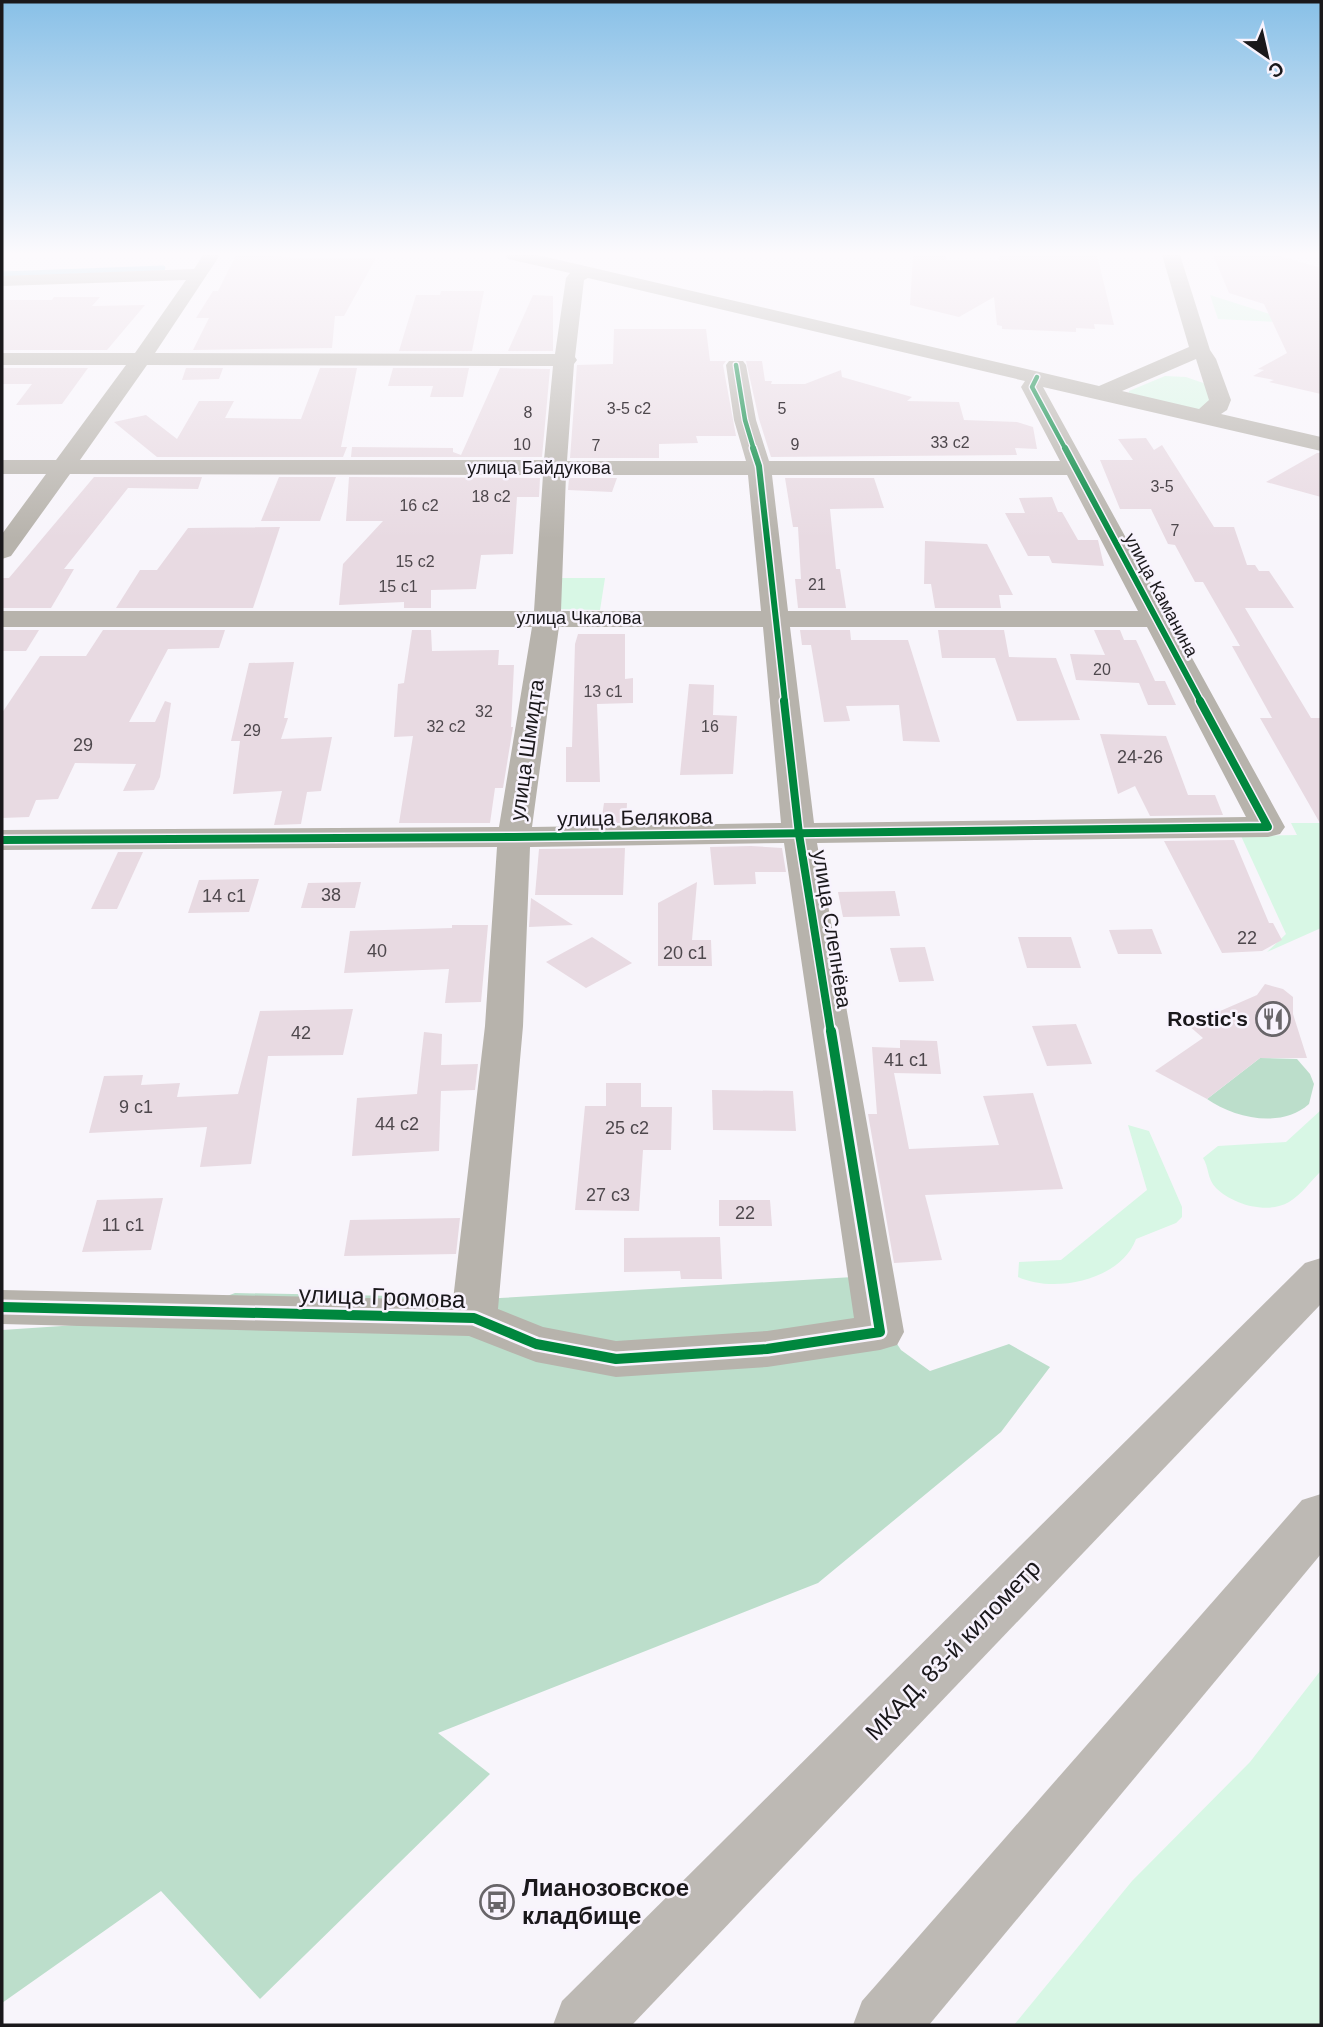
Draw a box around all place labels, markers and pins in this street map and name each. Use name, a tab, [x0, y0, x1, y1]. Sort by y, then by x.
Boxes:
restaurant icon: Rostic's	[1254, 1000, 1292, 1038]
place label: Rostic's	[1167, 1007, 1248, 1030]
place label: Лианозовское кладбище	[522, 1874, 689, 1929]
bus stop icon: Лианозовское кладбище	[478, 1883, 516, 1921]

